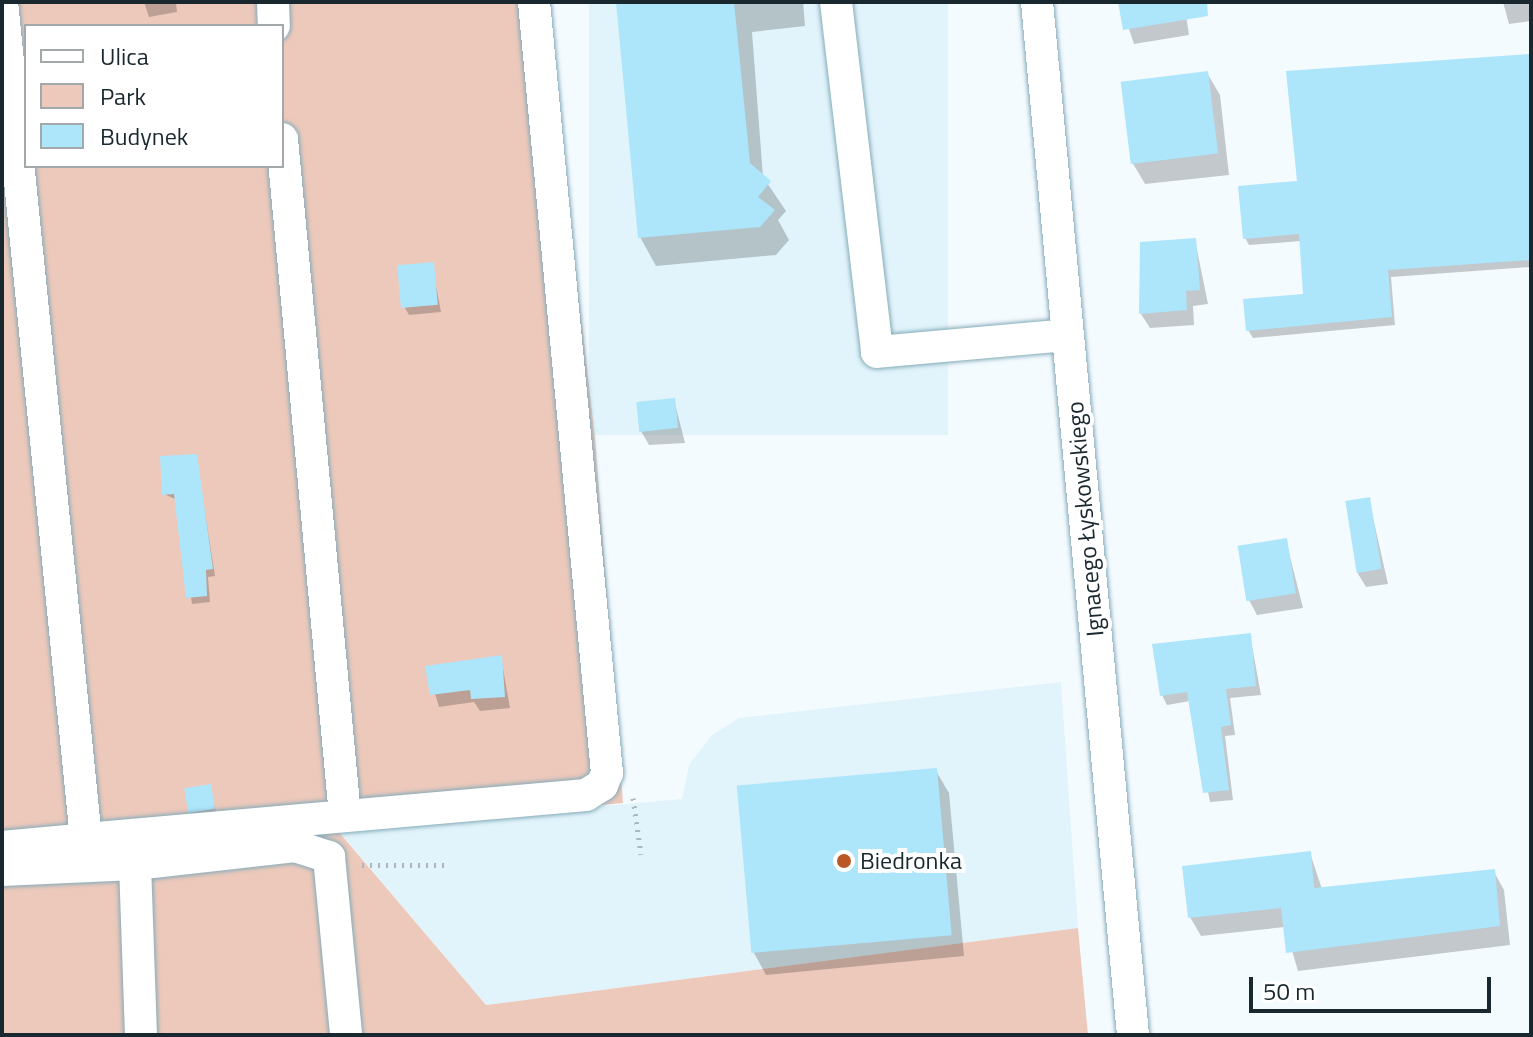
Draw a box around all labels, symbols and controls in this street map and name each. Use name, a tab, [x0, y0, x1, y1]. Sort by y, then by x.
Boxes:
legend	[24, 24, 284, 168]
text: Ulica	[100, 38, 149, 74]
text: Park	[100, 78, 146, 114]
text: Budynek	[100, 118, 188, 154]
street label: Ignacego Łyskowskiego	[1060, 400, 1110, 638]
place label: Biedronka	[860, 847, 962, 875]
marker: Biedronka	[835, 852, 853, 870]
scale bar	[1253, 961, 1495, 1011]
text: 50 m	[1263, 973, 1315, 1009]

